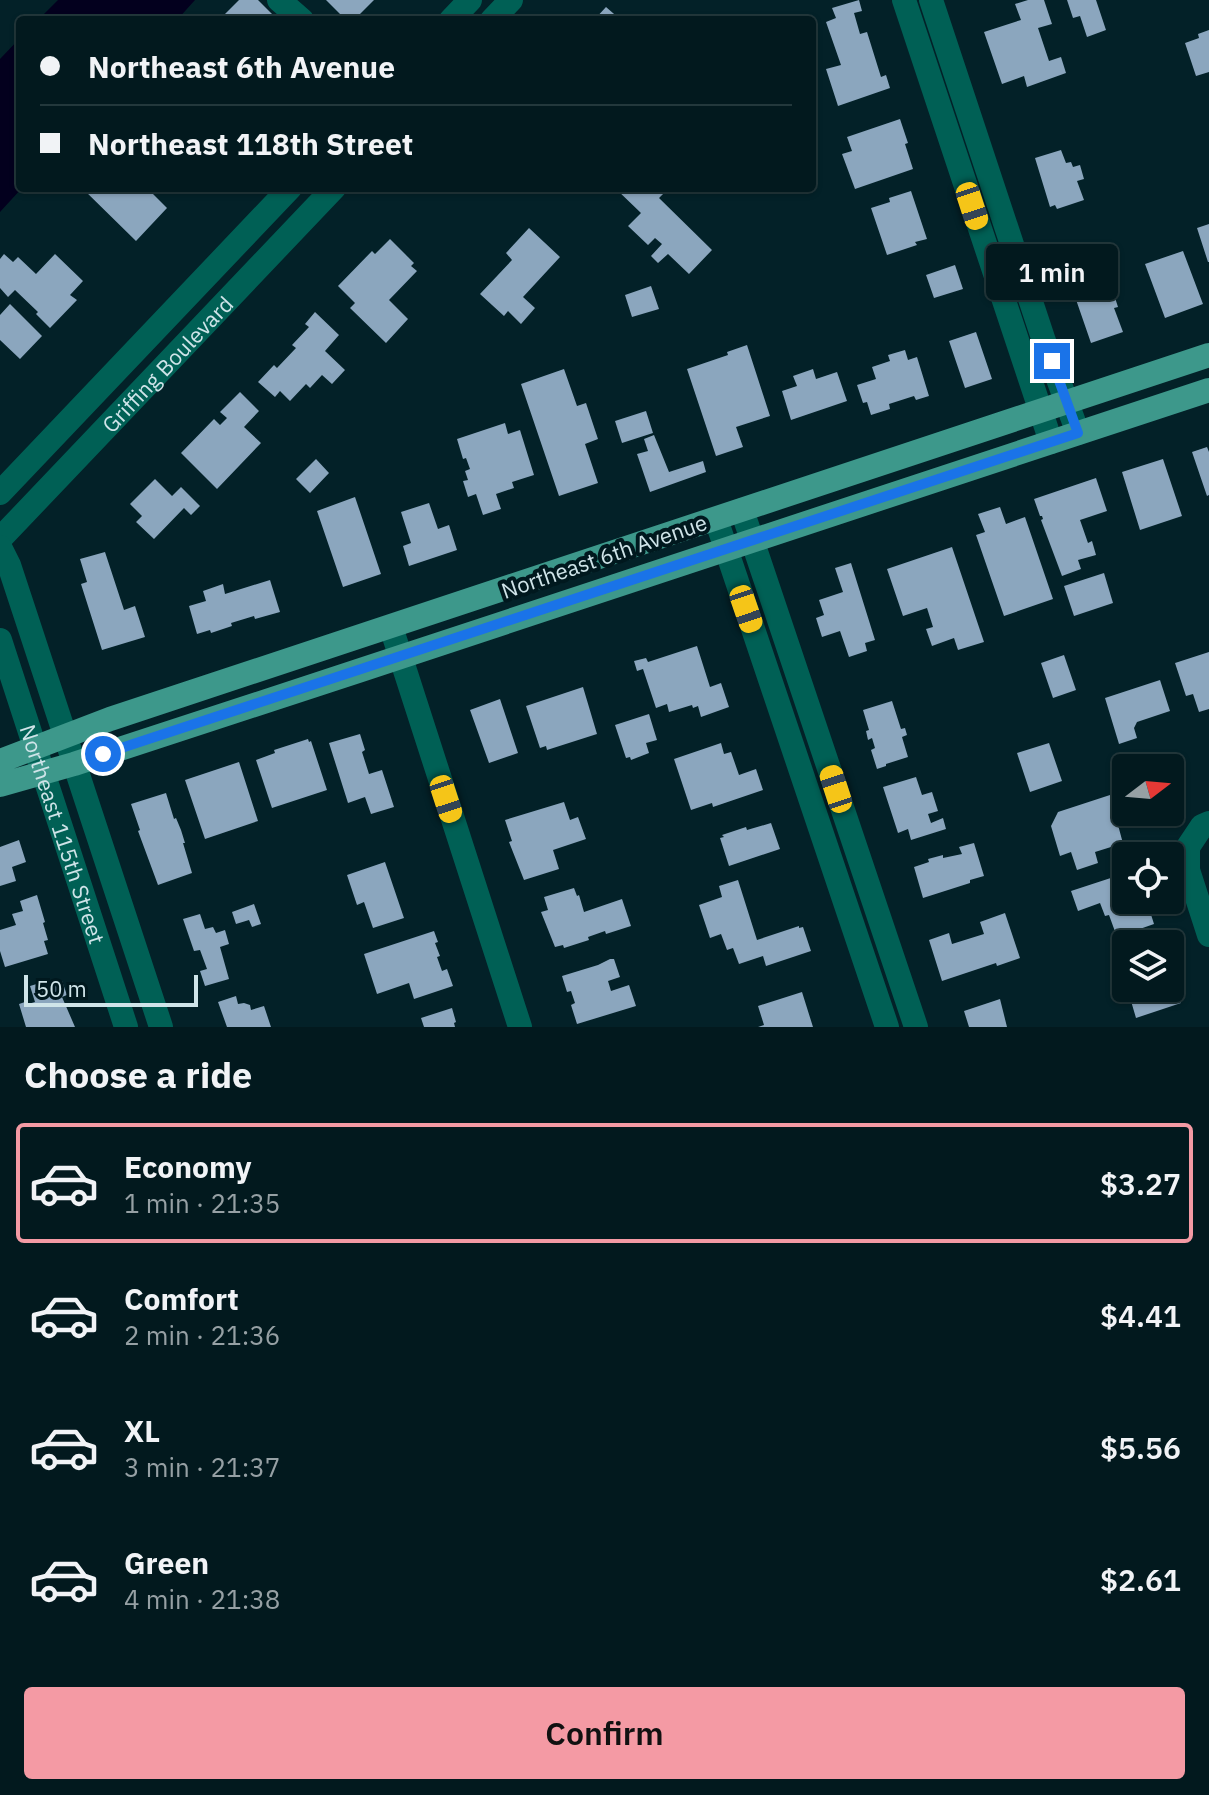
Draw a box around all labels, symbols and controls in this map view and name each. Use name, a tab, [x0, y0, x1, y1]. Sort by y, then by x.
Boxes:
text: Northeast 6th Avenue	[88, 47, 395, 86]
text: Northeast 118th Street	[88, 124, 413, 163]
car	[953, 179, 991, 233]
callout: 1 min	[986, 245, 1118, 301]
text: 1 min	[1018, 255, 1086, 289]
street label: Griffing Boulevard	[95, 289, 239, 438]
route end	[1034, 343, 1070, 379]
street label: Northeast 6th Avenue	[497, 507, 711, 605]
car	[727, 582, 765, 636]
street label: Northeast 115th Street	[14, 721, 112, 947]
route start	[85, 736, 121, 772]
north arrow	[1112, 754, 1184, 826]
map controls	[1112, 754, 1184, 1002]
car	[817, 762, 855, 816]
car	[427, 772, 465, 826]
button: locate	[1112, 842, 1184, 914]
button: layers	[1112, 930, 1184, 1002]
scale bar	[24, 971, 198, 1007]
text: 50 m	[36, 974, 87, 1003]
text: Choose a ride	[24, 1051, 252, 1098]
icon: car	[28, 1147, 100, 1219]
text: Economy	[124, 1147, 252, 1186]
text: $3.27	[1100, 1164, 1181, 1203]
text: 1 min · 21:35	[124, 1186, 280, 1220]
icon: car	[28, 1279, 100, 1351]
text: Comfort	[124, 1279, 239, 1318]
text: $4.41	[1100, 1296, 1181, 1335]
text: 2 min · 21:36	[124, 1318, 280, 1352]
icon: car	[28, 1411, 100, 1483]
text: XL	[124, 1411, 160, 1450]
text: $5.56	[1100, 1428, 1181, 1467]
text: 3 min · 21:37	[124, 1450, 280, 1484]
icon: car	[28, 1543, 100, 1615]
text: Green	[124, 1543, 209, 1582]
text: $2.61	[1100, 1560, 1181, 1599]
text: 4 min · 21:38	[124, 1582, 280, 1616]
button: Confirm	[24, 1687, 1185, 1779]

